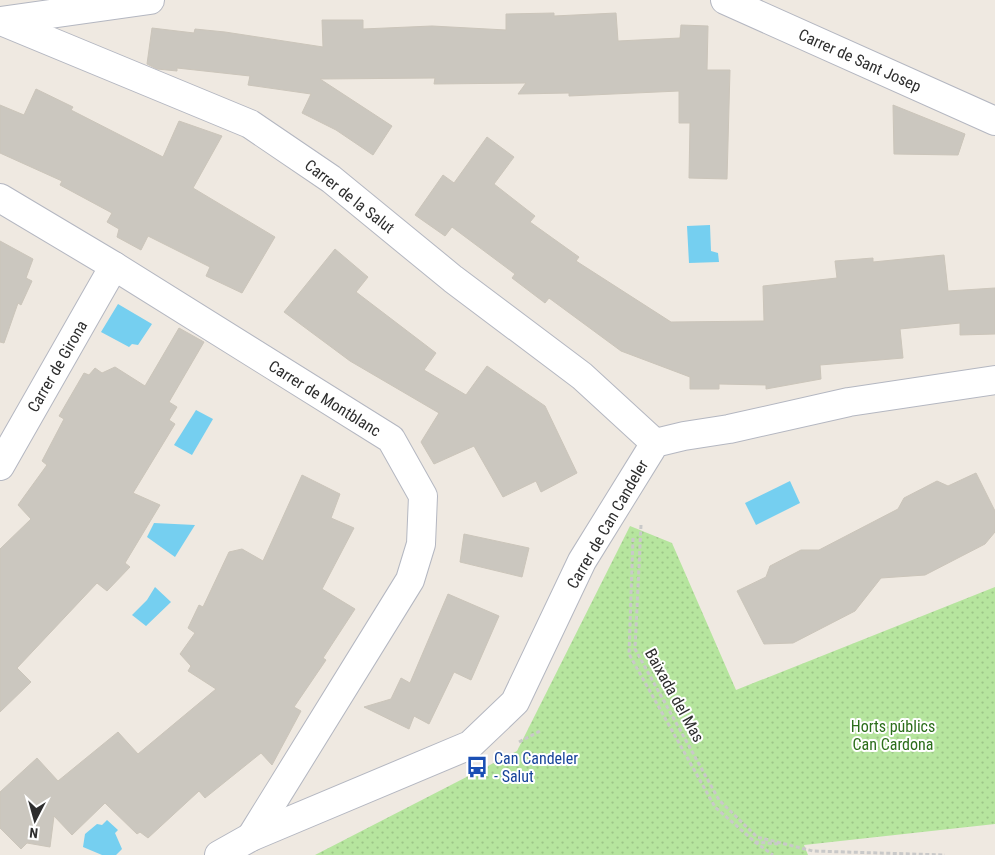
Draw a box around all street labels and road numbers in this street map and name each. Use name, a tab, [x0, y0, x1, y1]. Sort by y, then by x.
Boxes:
street label: Carrer de Sant Josep	[796, 25, 924, 96]
street label: Carrer de la Salut	[301, 155, 399, 237]
street label: Carrer de Girona	[24, 317, 91, 416]
street label: Carrer de Montblanc	[265, 356, 384, 441]
street label: Carrer de Can Candeler	[563, 456, 652, 592]
street label: Baixada del Mas	[641, 645, 708, 745]

